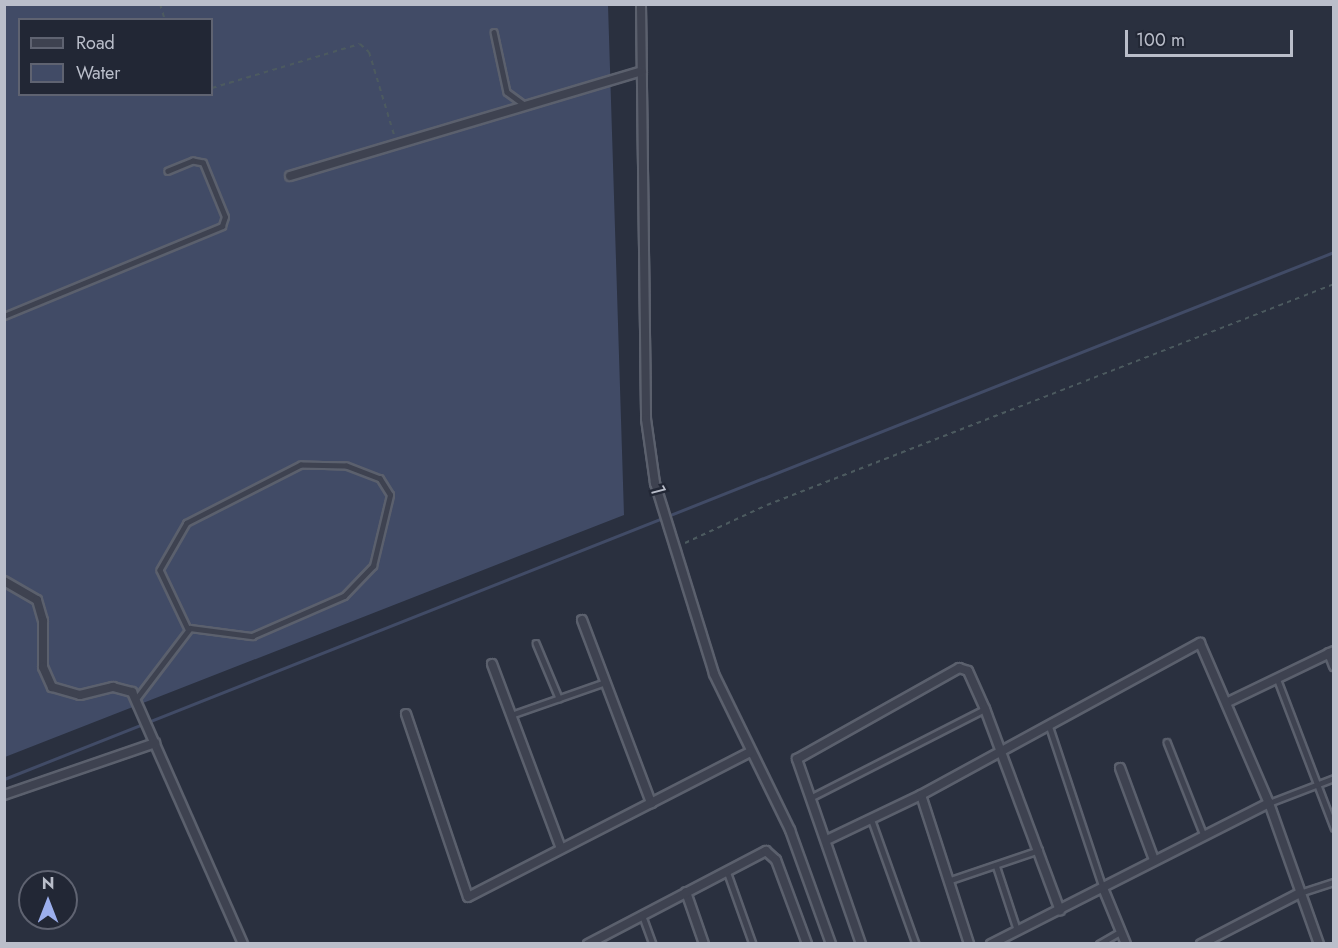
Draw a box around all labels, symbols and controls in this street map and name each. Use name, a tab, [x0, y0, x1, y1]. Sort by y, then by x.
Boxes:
legend	[18, 18, 213, 96]
scale bar	[1128, 18, 1296, 56]
text: 100 m	[1136, 27, 1185, 53]
text: Road	[76, 30, 115, 56]
text: Water	[76, 60, 120, 86]
street label: 1	[645, 482, 671, 498]
north arrow	[18, 870, 78, 930]
text: N	[42, 872, 54, 895]

